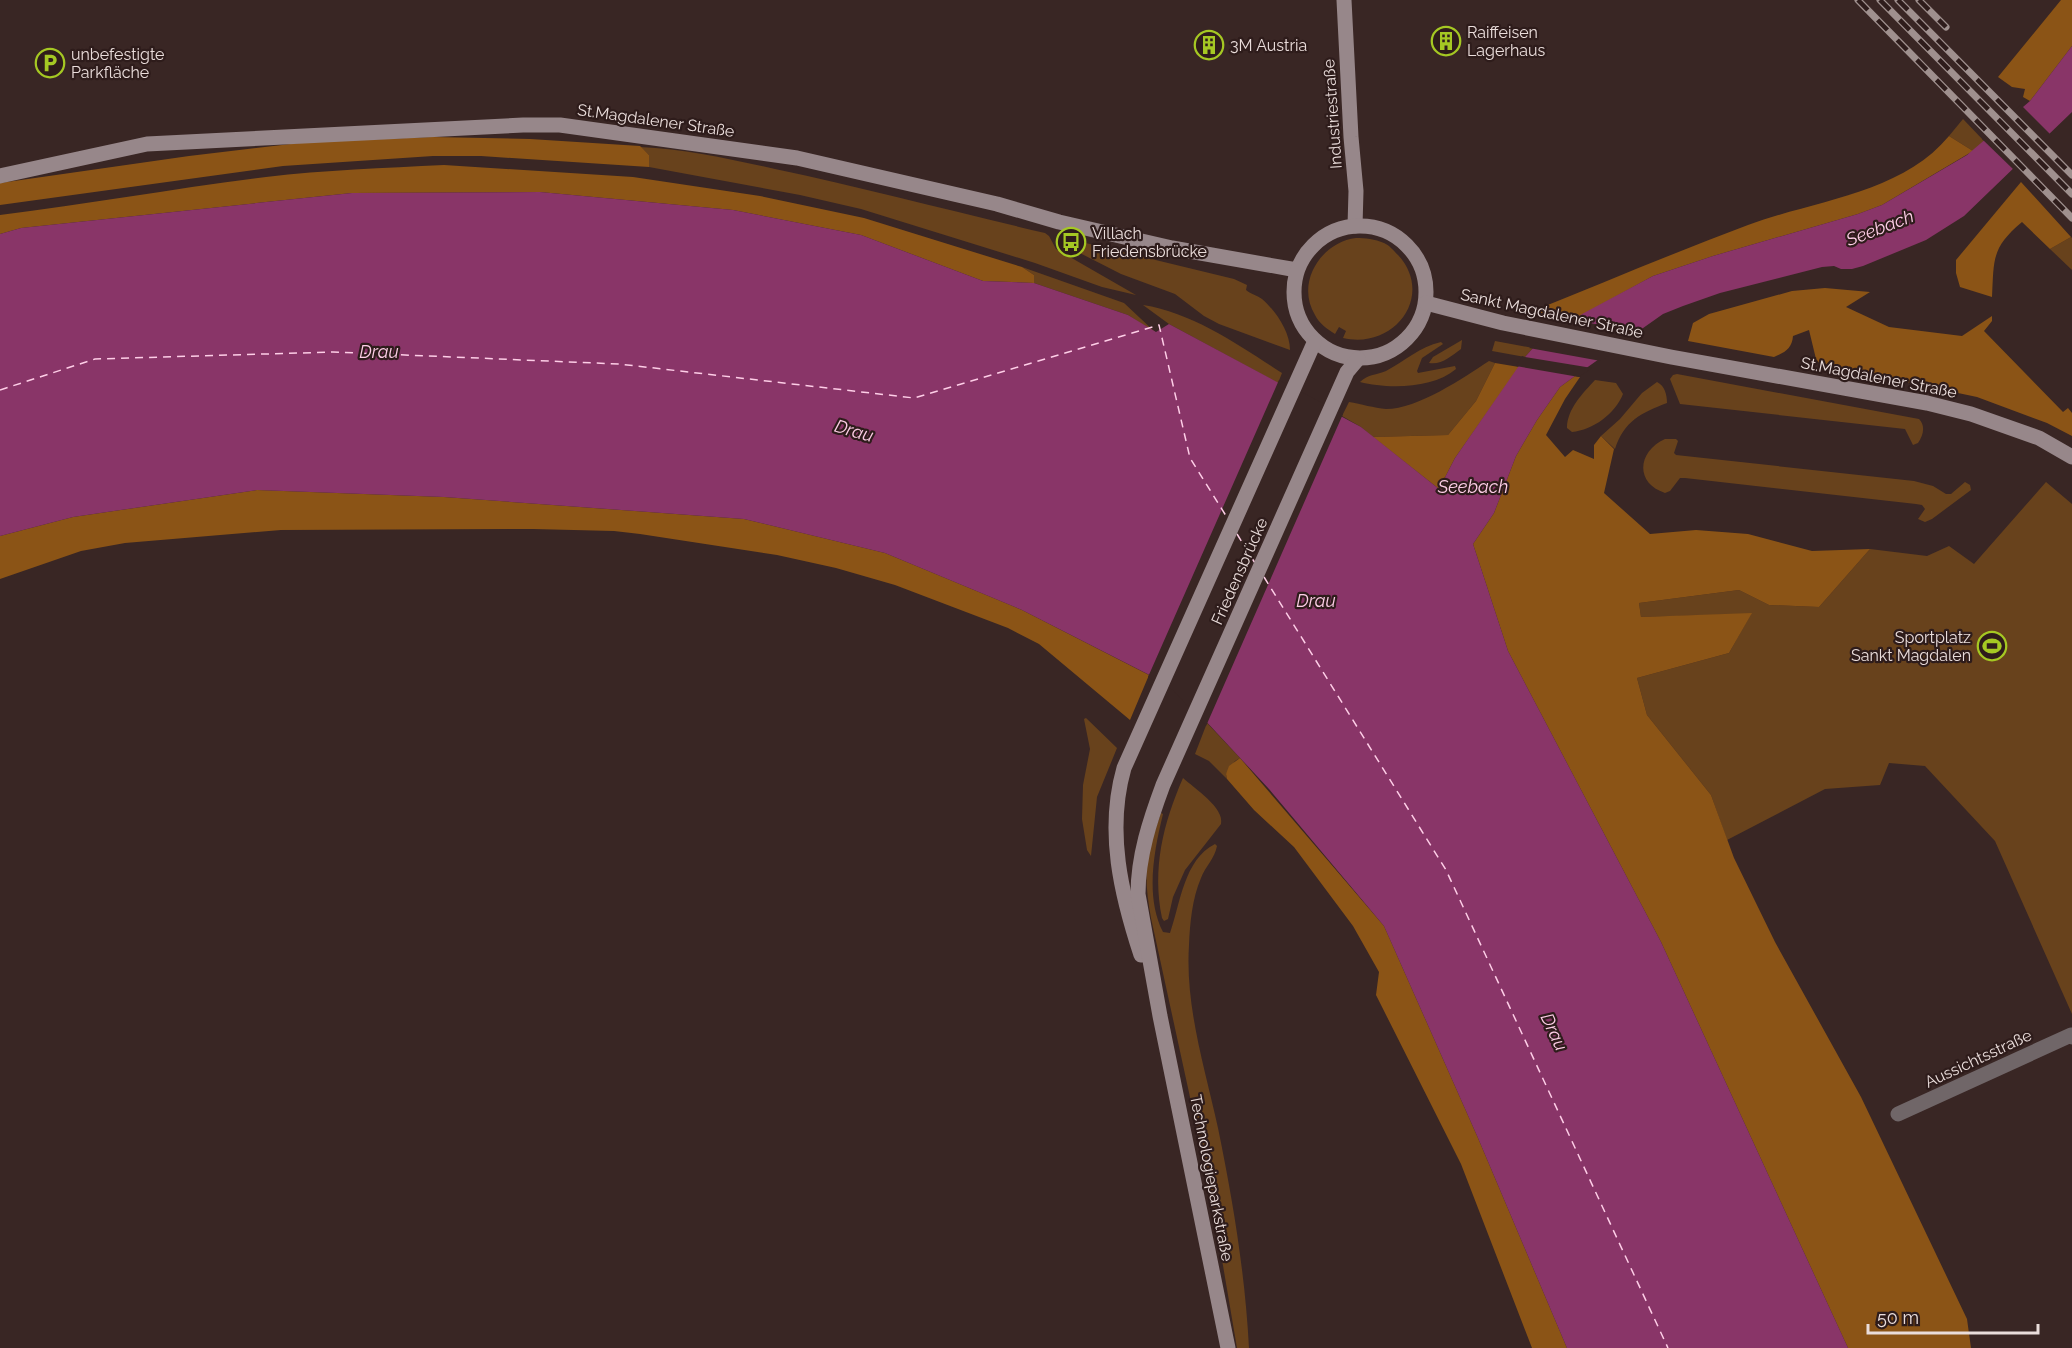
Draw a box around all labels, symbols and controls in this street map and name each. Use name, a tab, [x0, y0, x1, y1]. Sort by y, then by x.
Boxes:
place label: Raiffeisen Lagerhaus	[1467, 23, 1545, 60]
building icon: Raiffeisen Lagerhaus	[1430, 25, 1462, 57]
building icon: 3M Austria	[1193, 29, 1225, 61]
place label: 3M Austria	[1230, 36, 1307, 55]
place label: unbefestigte Parkfläche	[71, 45, 165, 82]
parking icon: unbefestigte Parkfläche	[34, 47, 66, 79]
street label: Industriestraße	[1319, 58, 1346, 169]
street label: St.Magdalener Straße	[576, 100, 736, 141]
water label: Seebach	[1842, 205, 1917, 250]
place label: Villach Friedensbrücke	[1092, 224, 1207, 261]
bus stop icon: Villach Friedensbrücke	[1055, 226, 1087, 258]
street label: Sankt Magdalener Straße	[1459, 285, 1645, 342]
water label: Drau	[359, 341, 399, 362]
street label: St.Magdalener Straße	[1799, 353, 1958, 402]
water label: Drau	[832, 415, 876, 446]
water label: Seebach	[1437, 476, 1508, 497]
street label: Friedensbrücke	[1207, 515, 1272, 628]
water label: Drau	[1296, 590, 1336, 611]
place label: Sportplatz Sankt Magdalen	[1851, 628, 1971, 665]
sports icon: Sportplatz Sankt Magdalen	[1976, 630, 2008, 662]
water label: Drau	[1537, 1010, 1572, 1054]
street label: Aussichtsstraße	[1922, 1025, 2035, 1092]
street label: Technologieparkstraße	[1186, 1093, 1237, 1263]
scale bar	[1868, 1297, 2038, 1335]
text: 50 m	[1877, 1307, 1919, 1328]

